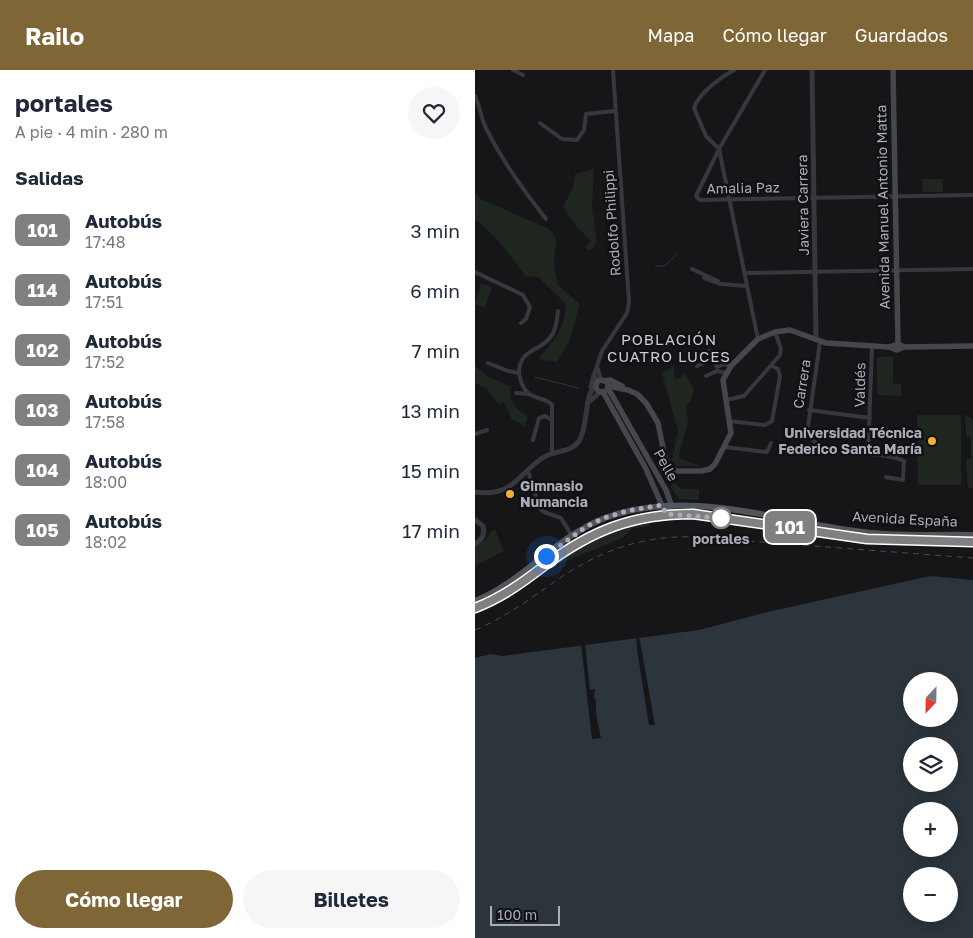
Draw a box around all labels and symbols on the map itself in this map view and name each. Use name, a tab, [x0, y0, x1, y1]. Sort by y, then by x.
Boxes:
street label: Avenida Manuel Antonio Matta	[872, 105, 893, 309]
street label: Javiera Carrera	[793, 154, 812, 256]
street label: Rodolfo Philippi	[599, 169, 624, 277]
street label: Amalia Paz	[706, 178, 780, 197]
district label: POBLACIÓN CUATRO LUCES	[607, 330, 731, 365]
street label: Carrera	[789, 358, 814, 410]
street label: Valdés	[851, 362, 868, 408]
place label: Universidad Técnica Federico Santa María	[778, 424, 922, 457]
marker: Universidad Técnica Federico Santa María	[926, 435, 938, 447]
street label: Pelle	[651, 446, 682, 484]
place label: Gimnasio Numancia	[520, 477, 588, 510]
marker: Gimnasio Numancia	[504, 488, 516, 500]
marker: portales	[710, 507, 732, 529]
street label: Avenida España	[852, 507, 958, 530]
line badge: 101	[761, 511, 819, 543]
place label: portales	[692, 530, 750, 547]
your location	[534, 544, 559, 569]
north arrow	[903, 672, 957, 728]
scale bar	[490, 903, 560, 926]

